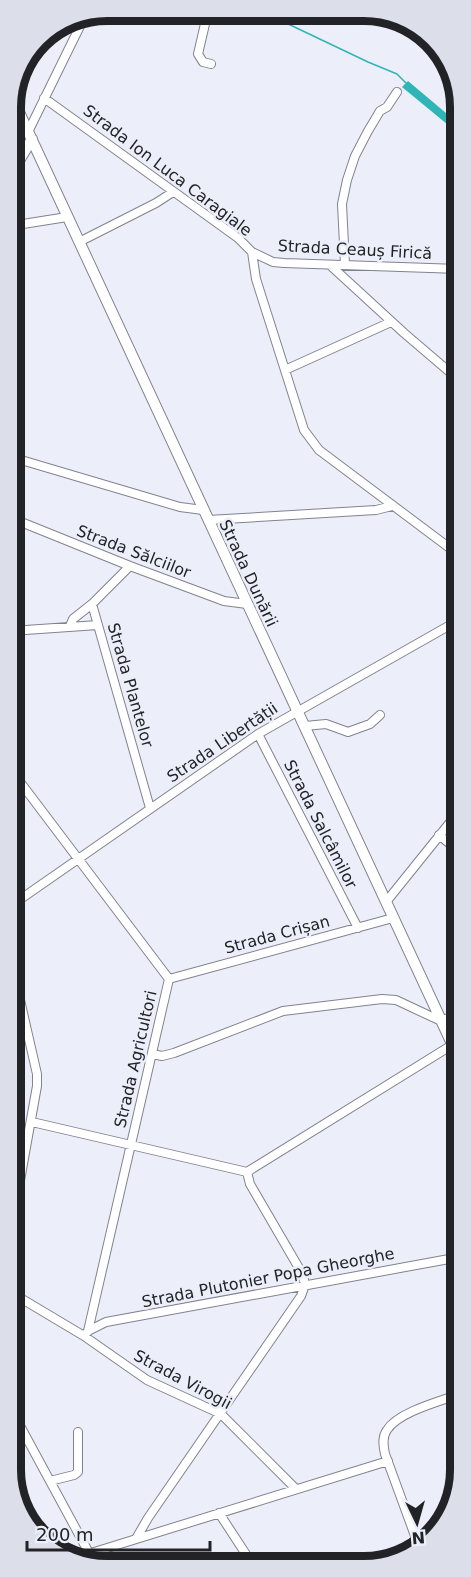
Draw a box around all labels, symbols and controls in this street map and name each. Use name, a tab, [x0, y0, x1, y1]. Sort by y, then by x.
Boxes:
street label: Strada Ion Luca Caragiale	[80, 101, 256, 240]
street label: Strada Ceauș Firică	[277, 236, 433, 263]
street label: Strada Dunării	[215, 517, 282, 630]
street label: Strada Sălciilor	[74, 521, 194, 582]
street label: Strada Plantelor	[104, 621, 158, 750]
street label: Strada Libertății	[163, 698, 281, 786]
street label: Strada Salcâmilor	[280, 757, 361, 892]
street label: Strada Crișan	[222, 911, 332, 958]
street label: Strada Agricultori	[110, 989, 161, 1130]
street label: Strada Plutonier Popa Gheorghe	[140, 1244, 396, 1311]
street label: Strada Virogii	[131, 1346, 235, 1413]
north arrow	[387, 1493, 447, 1553]
scale bar	[27, 1514, 210, 1552]
text: 200 m	[36, 1524, 94, 1545]
text: N	[411, 1527, 426, 1547]

